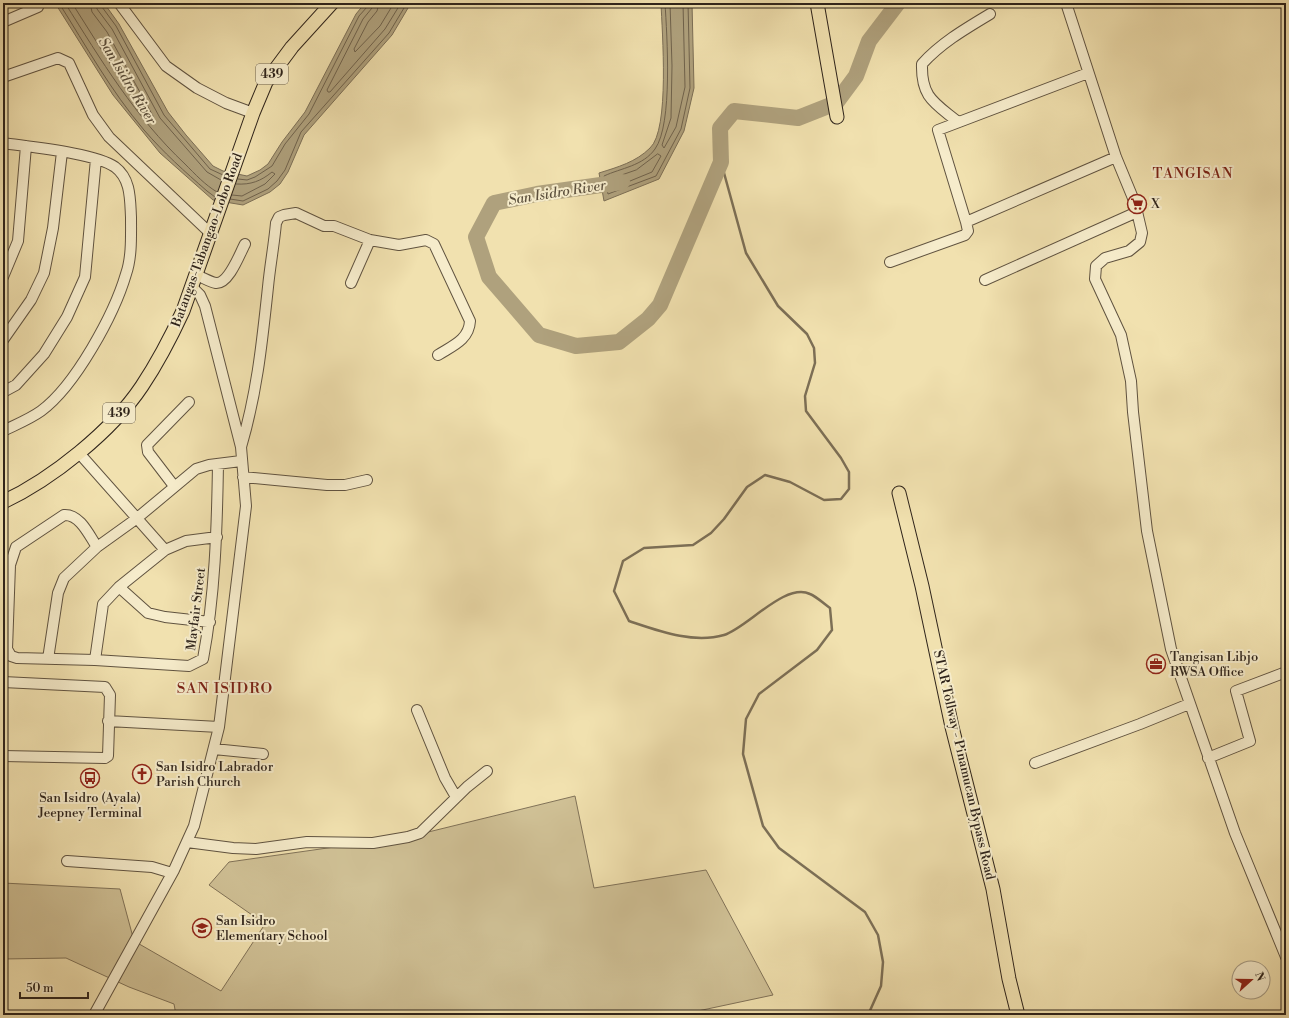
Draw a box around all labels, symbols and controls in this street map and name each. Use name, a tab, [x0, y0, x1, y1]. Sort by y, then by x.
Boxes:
water label: San Isidro River	[94, 34, 161, 129]
road number: 439	[256, 64, 288, 84]
street label: Batangas-Tabangao-Lobo Road	[168, 150, 246, 330]
district label: TANGISAN	[1153, 165, 1233, 183]
water label: San Isidro River	[507, 176, 608, 210]
supermarket icon: X	[1126, 193, 1148, 215]
place label: X	[1150, 196, 1161, 212]
road number: 439	[103, 403, 135, 423]
street label: Mayfair Street	[183, 566, 209, 651]
street label: STAR Tollway - Pinamucan Bypass Road	[930, 649, 998, 882]
place label: Tangisan Libjo RWSA Office	[1170, 649, 1258, 680]
office icon: Tangisan Libjo RWSA Office	[1145, 653, 1167, 675]
district label: SAN ISIDRO	[177, 679, 273, 698]
place label: San Isidro Labrador Parish Church	[156, 759, 274, 790]
church icon: San Isidro Labrador Parish Church	[131, 763, 153, 785]
bus stop icon: San Isidro (Ayala) Jeepney Terminal	[79, 767, 101, 789]
place label: San Isidro (Ayala) Jeepney Terminal	[37, 790, 142, 821]
place label: San Isidro Elementary School	[216, 913, 328, 944]
school or university icon: San Isidro Elementary School	[191, 917, 213, 939]
north arrow	[1231, 960, 1271, 1000]
text: N	[1251, 970, 1268, 984]
scale bar	[20, 974, 88, 1000]
text: 50 m	[26, 981, 54, 996]

